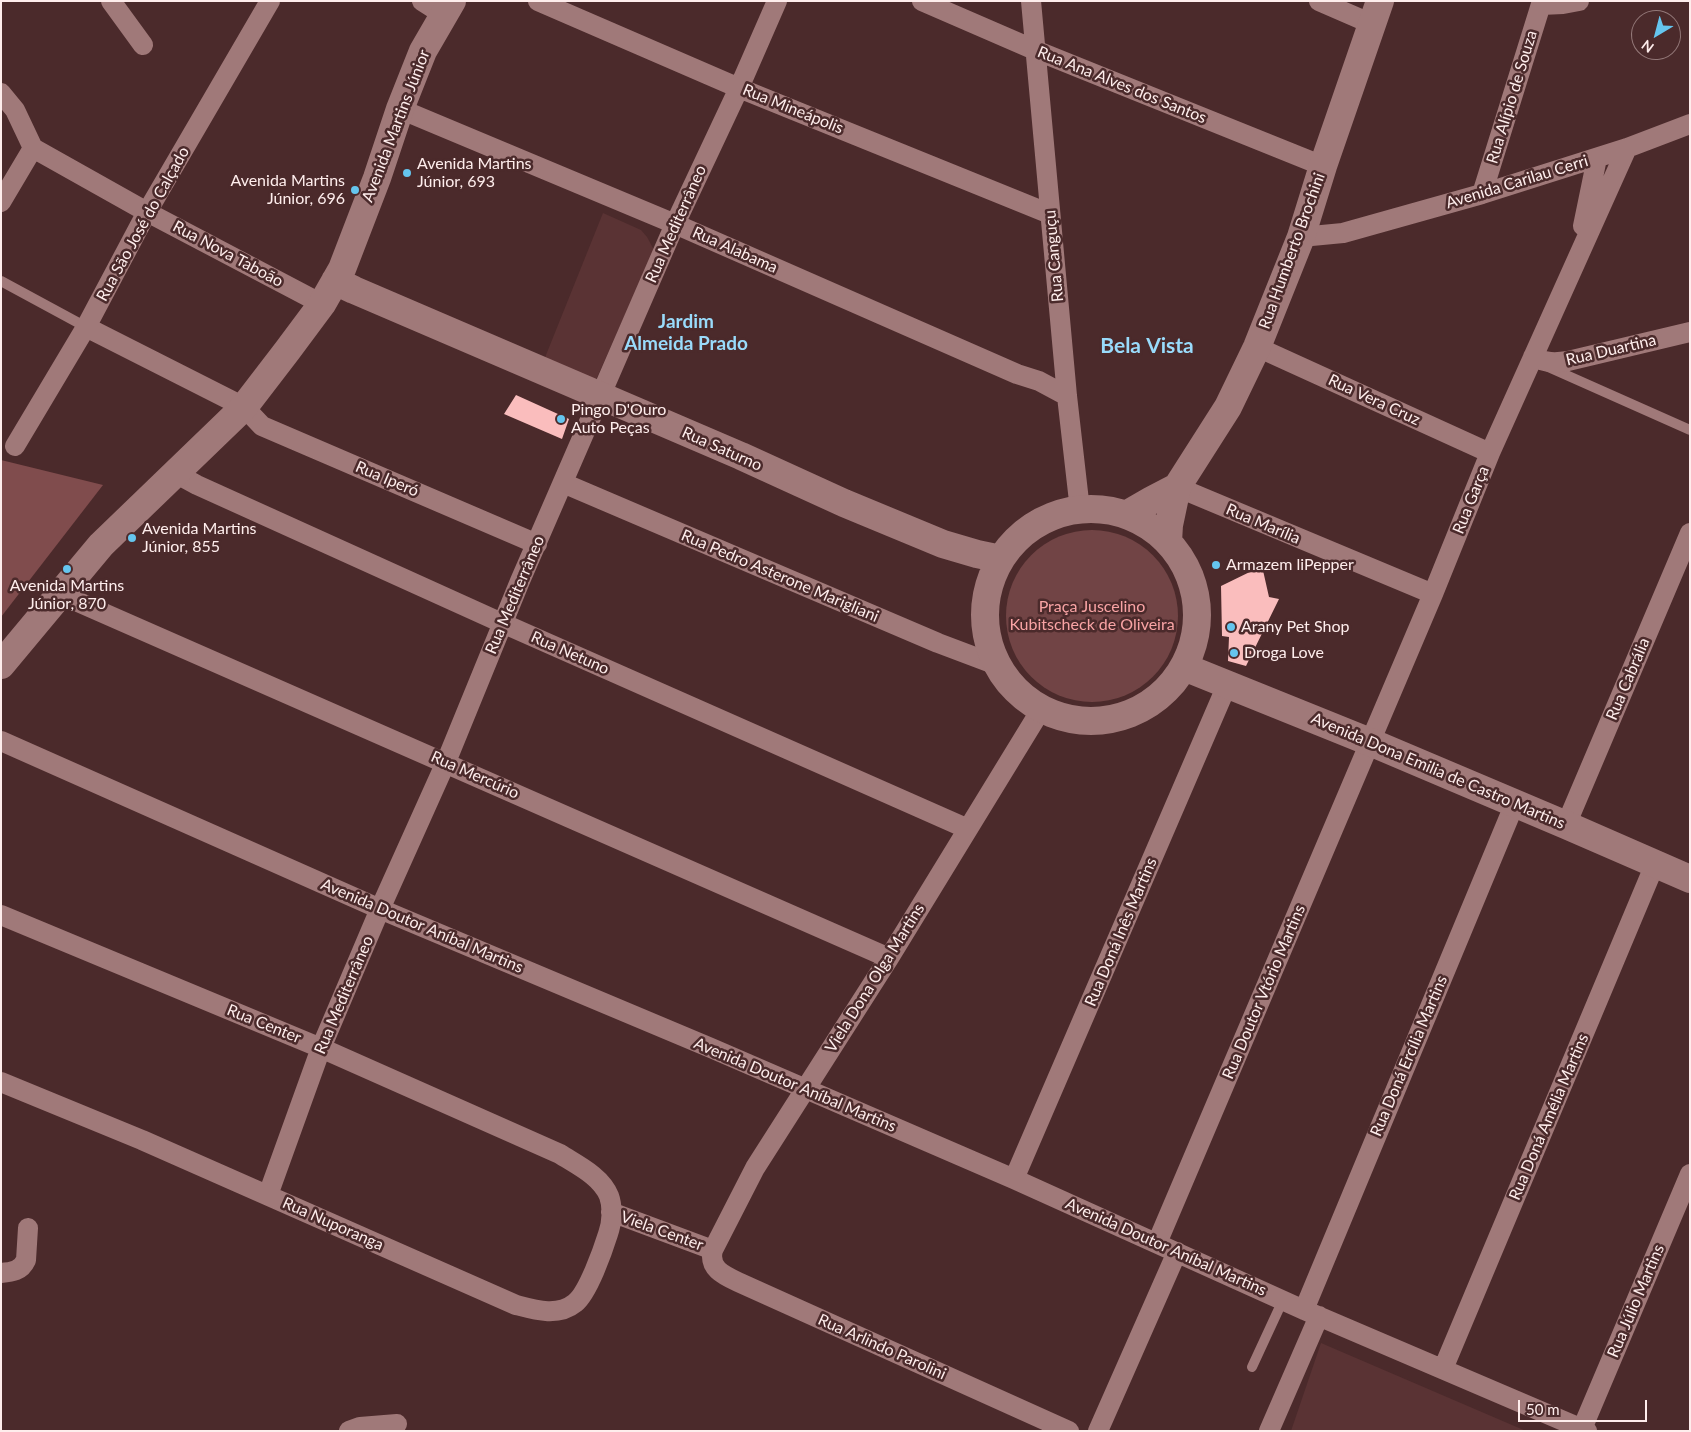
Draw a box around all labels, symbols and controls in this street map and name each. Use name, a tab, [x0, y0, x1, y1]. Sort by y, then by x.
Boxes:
north arrow	[1631, 10, 1681, 60]
street label: Rua Alípio de Souza	[1483, 28, 1541, 166]
text: N	[1638, 37, 1657, 57]
street label: Rua Ana Alves dos Santos	[1035, 42, 1209, 128]
street label: Avenida Martins Júnior	[358, 47, 434, 205]
street label: Rua Mineápolis	[740, 80, 846, 138]
street label: Rua São José do Calçado	[93, 143, 193, 305]
street label: Avenida Carilau Cerri	[1443, 151, 1591, 213]
place label: Avenida Martins Júnior, 693	[417, 154, 532, 192]
street label: Rua Mediterrâneo	[641, 162, 711, 286]
marker: Avenida Martins Júnior, 693	[401, 167, 413, 179]
street label: Rua Humberto Brochini	[1255, 170, 1329, 332]
place label: Avenida Martins Júnior, 696	[230, 171, 345, 209]
marker: Avenida Martins Júnior, 696	[349, 184, 361, 196]
street label: Rua Canguçu	[1040, 209, 1068, 303]
street label: Rua Nova Taboão	[170, 217, 286, 291]
street label: Rua Alabama	[689, 223, 781, 277]
district label: Jardim Almeida Prado	[624, 311, 748, 355]
street label: Rua Duartina	[1564, 330, 1658, 370]
district label: Bela Vista	[1100, 333, 1194, 359]
street label: Rua Vera Cruz	[1325, 370, 1423, 430]
place label: Pingo D'Ouro Auto Peças	[571, 400, 666, 438]
marker: Pingo D'Ouro Auto Peças	[555, 413, 567, 425]
street label: Rua Saturno	[679, 423, 765, 475]
street label: Rua Iperó	[352, 457, 422, 501]
street label: Rua Garça	[1449, 463, 1493, 537]
street label: Rua Marília	[1223, 500, 1303, 548]
place label: Avenida Martins Júnior, 855	[142, 519, 257, 557]
street label: Rua Pedro Asterone Marigliani	[678, 526, 882, 626]
marker: Avenida Martins Júnior, 855	[126, 532, 138, 544]
street label: Rua Mediterrâneo	[481, 533, 549, 657]
place label: Armazem liPepper	[1226, 555, 1354, 575]
marker: Armazem liPepper	[1210, 559, 1222, 571]
marker: Avenida Martins Júnior, 870	[61, 563, 73, 575]
place label: Avenida Martins Júnior, 870	[10, 576, 124, 614]
park label: Praça Juscelino Kubitscheck de Oliveira	[1009, 597, 1175, 635]
place label: Arany Pet Shop	[1241, 617, 1349, 637]
marker: Arany Pet Shop	[1225, 621, 1237, 633]
street label: Rua Netuno	[528, 627, 612, 679]
street label: Rua Cabrália	[1602, 635, 1654, 723]
place label: Droga Love	[1244, 643, 1324, 663]
marker: Droga Love	[1228, 647, 1240, 659]
street label: Avenida Dona Emilia de Castro Martins	[1308, 709, 1568, 833]
street label: Rua Mercúrio	[428, 747, 522, 803]
street label: Rua Doná Inês Martins	[1081, 855, 1161, 1009]
street label: Avenida Doutor Aníbal Martins	[318, 875, 526, 977]
street label: Viela Dona Olga Martins	[821, 900, 929, 1056]
street label: Rua Doutor Vtório Martins	[1219, 902, 1309, 1082]
street label: Rua Mediterrâneo	[310, 933, 378, 1057]
street label: Rua Doná Ercília Martins	[1366, 973, 1452, 1139]
street label: Rua Center	[224, 1000, 304, 1048]
street label: Rua Doná Amélia Martins	[1505, 1031, 1593, 1203]
street label: Avenida Doutor Aníbal Martins	[691, 1034, 899, 1136]
street label: Rua Nuporanga	[280, 1193, 386, 1255]
street label: Avenida Doutor Aníbal Martins	[1063, 1194, 1269, 1300]
street label: Viela Center	[618, 1207, 706, 1255]
street label: Rua Júlio Martins	[1604, 1242, 1668, 1360]
street label: Rua Arlindo Parolini	[815, 1310, 949, 1384]
scale bar	[1521, 1390, 1650, 1422]
text: 50 m	[1526, 1400, 1560, 1418]

